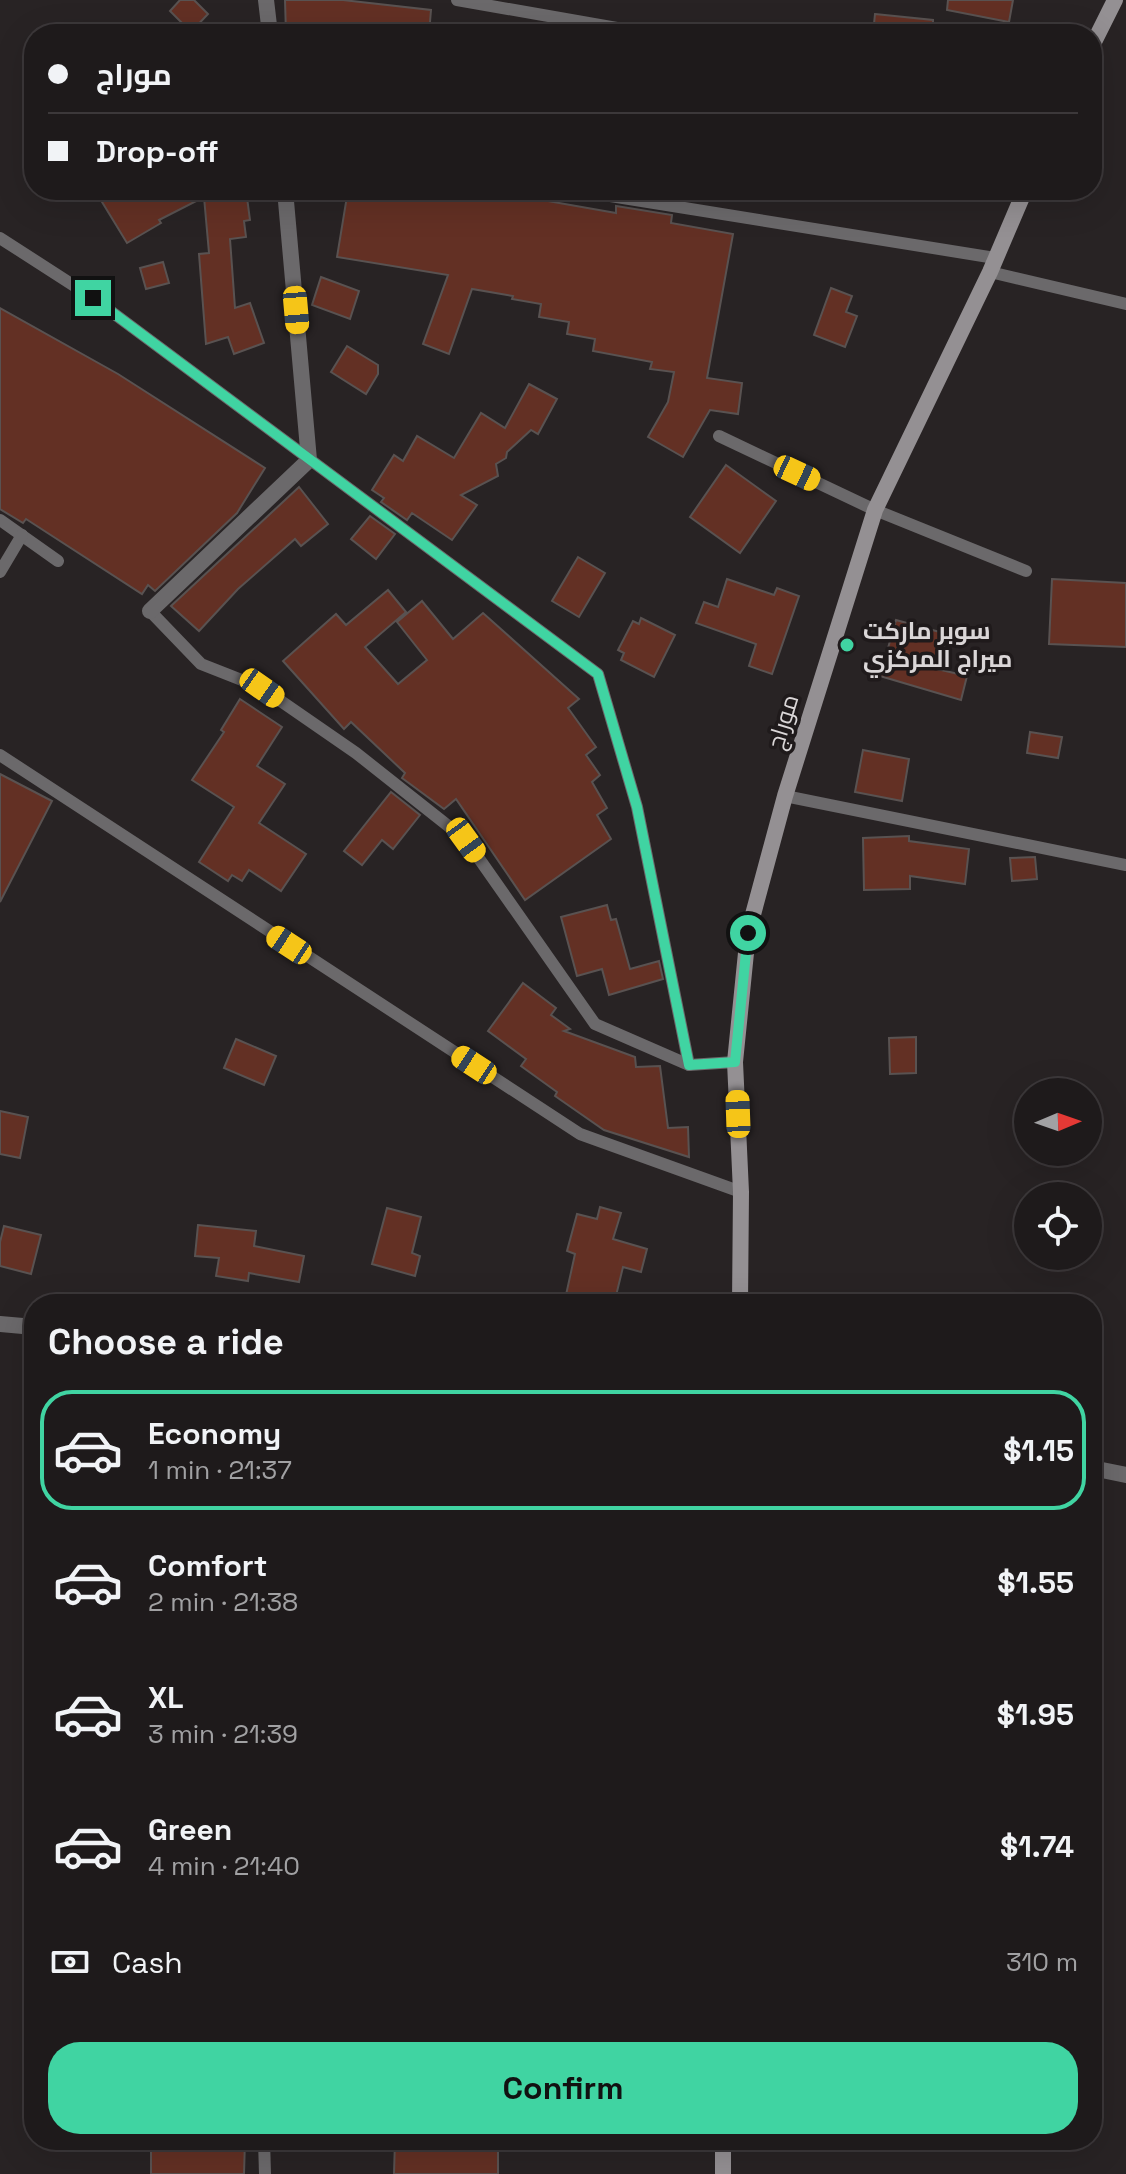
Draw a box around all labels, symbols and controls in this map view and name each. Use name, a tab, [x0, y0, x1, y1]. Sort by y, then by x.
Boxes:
text: موراج	[96, 55, 172, 94]
text: Drop-off	[96, 132, 219, 171]
route end	[75, 280, 111, 316]
car	[282, 285, 310, 335]
car	[770, 452, 824, 494]
place label: سوبر ماركت ميراج المركزي	[863, 615, 1012, 678]
marker: سوبر ماركت ميراج المركزي	[838, 636, 856, 654]
car	[235, 664, 289, 712]
street label: موراج	[760, 691, 806, 753]
car	[442, 814, 490, 866]
route start	[730, 915, 766, 951]
car	[262, 922, 316, 968]
car	[447, 1042, 501, 1088]
north arrow	[1014, 1078, 1102, 1166]
map controls	[1014, 1078, 1102, 1270]
car	[725, 1090, 751, 1138]
button: locate	[1014, 1182, 1102, 1270]
text: Choose a ride	[48, 1319, 284, 1365]
icon: car	[52, 1414, 124, 1486]
text: Economy	[148, 1414, 281, 1453]
text: $1.15	[1003, 1431, 1074, 1470]
text: 1 min · 21:37	[148, 1453, 292, 1487]
icon: car	[52, 1546, 124, 1618]
text: Comfort	[148, 1546, 267, 1585]
text: $1.55	[997, 1563, 1074, 1602]
text: 2 min · 21:38	[148, 1585, 298, 1619]
icon: car	[52, 1678, 124, 1750]
text: XL	[148, 1678, 184, 1717]
text: $1.95	[997, 1695, 1074, 1734]
text: 3 min · 21:39	[148, 1717, 298, 1751]
icon: car	[52, 1810, 124, 1882]
text: Green	[148, 1810, 232, 1849]
text: $1.74	[1000, 1827, 1074, 1866]
text: 4 min · 21:40	[148, 1849, 300, 1883]
icon: cash	[48, 1940, 92, 1984]
text: Cash	[112, 1943, 183, 1982]
text: 310 m	[1006, 1945, 1078, 1979]
button: Confirm	[48, 2042, 1078, 2134]

